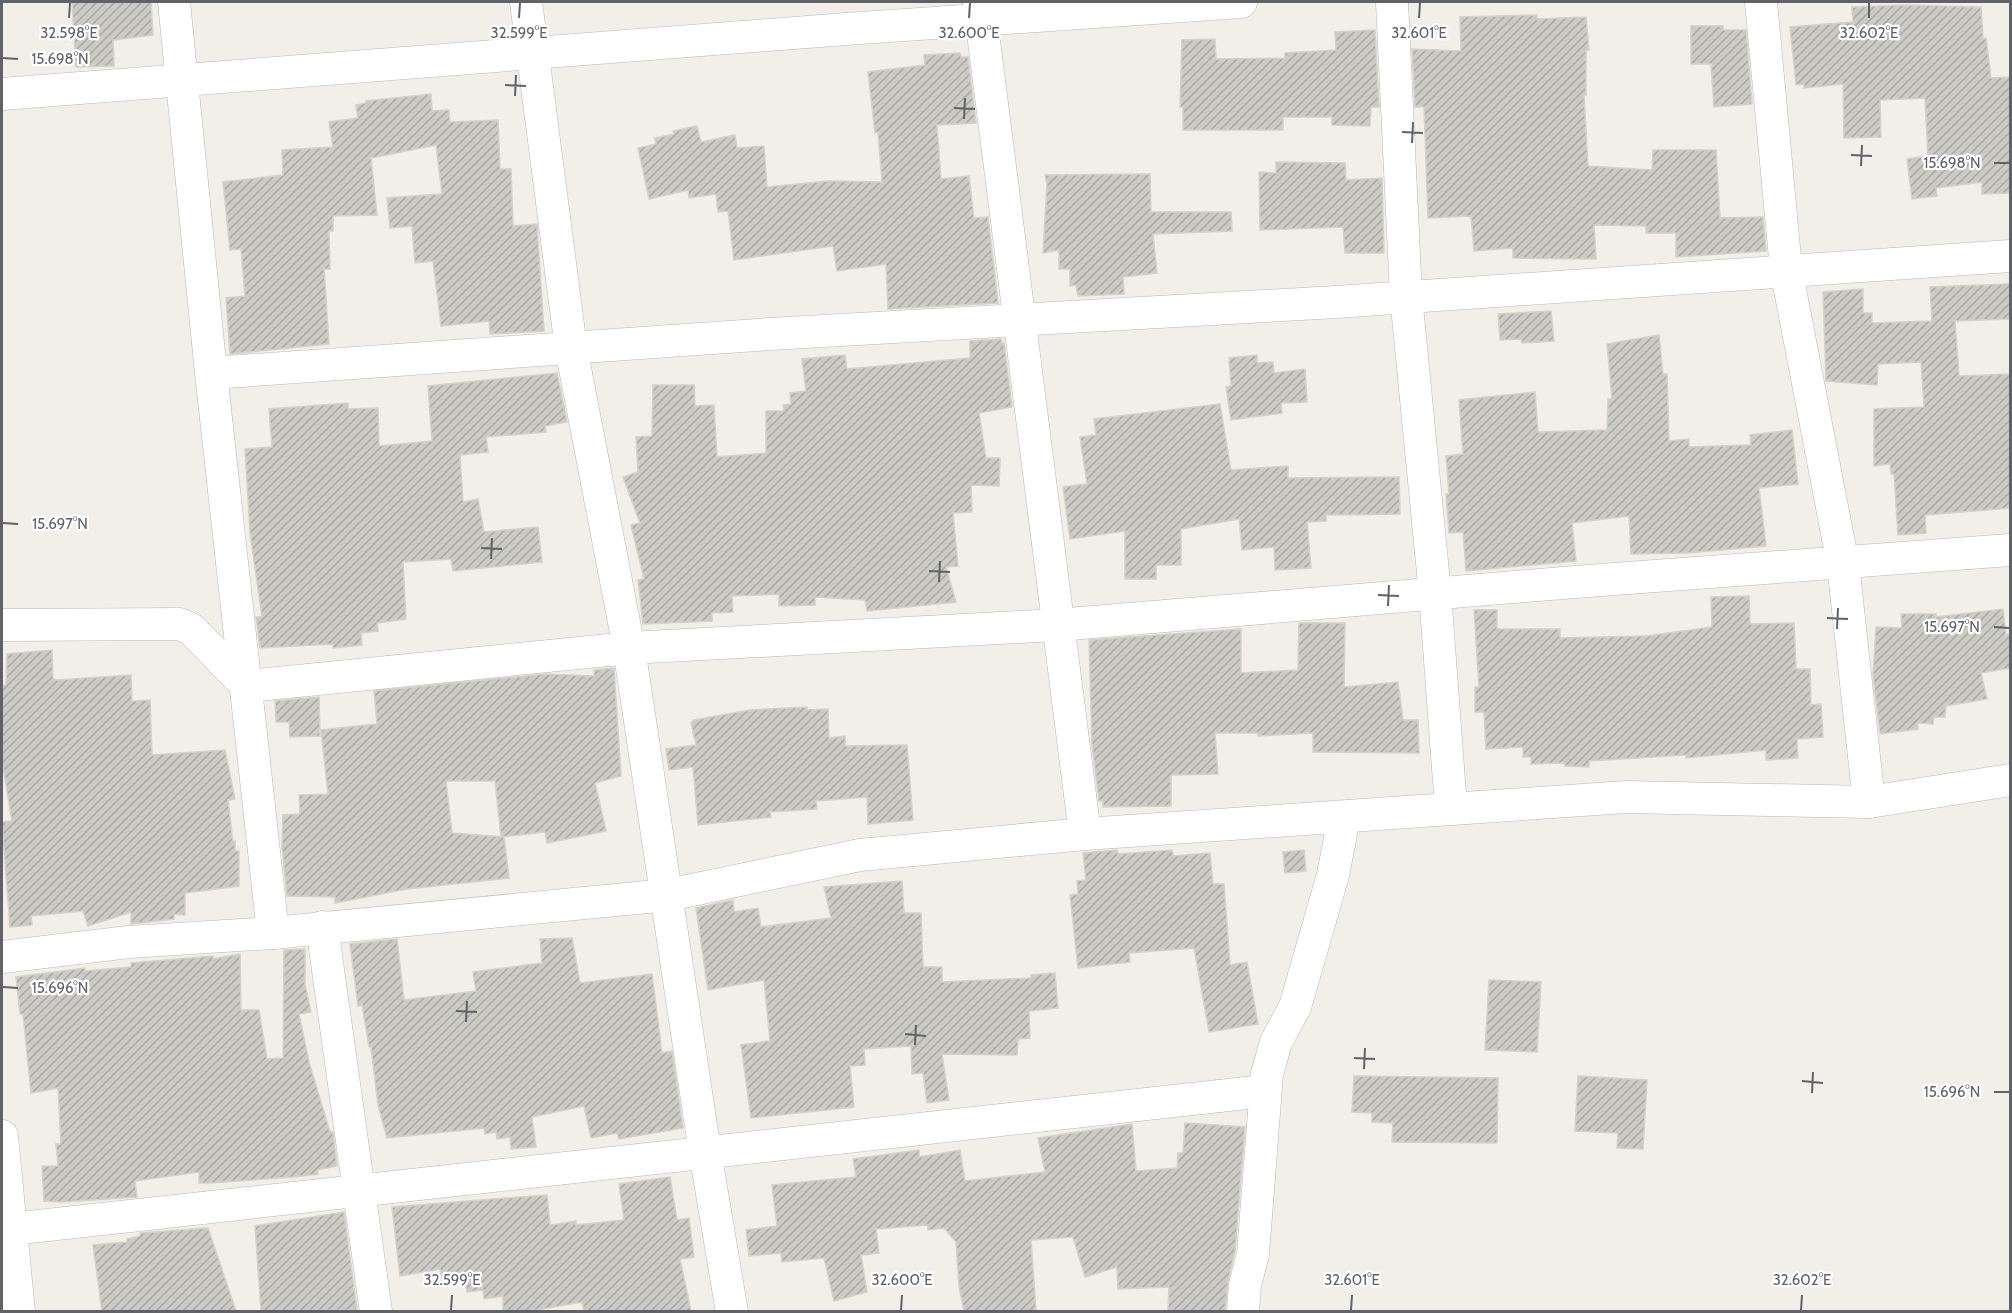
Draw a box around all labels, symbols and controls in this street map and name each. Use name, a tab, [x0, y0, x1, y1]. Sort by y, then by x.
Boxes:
text: 32.598°E	[40, 24, 98, 42]
text: 32.599°E	[491, 24, 547, 42]
text: 32.600°E	[938, 24, 1000, 42]
text: 32.601°E	[1391, 24, 1447, 42]
text: 32.602°E	[1840, 24, 1898, 42]
text: 15.698°N	[31, 50, 89, 68]
text: 15.698°N	[1923, 154, 1981, 172]
text: 15.697°N	[32, 515, 88, 533]
text: 15.697°N	[1924, 618, 1980, 636]
text: 15.696°N	[32, 979, 88, 997]
text: 15.696°N	[1924, 1083, 1980, 1101]
text: 32.599°E	[424, 1271, 480, 1289]
text: 32.600°E	[871, 1271, 933, 1289]
text: 32.601°E	[1324, 1271, 1380, 1289]
text: 32.602°E	[1773, 1271, 1831, 1289]

